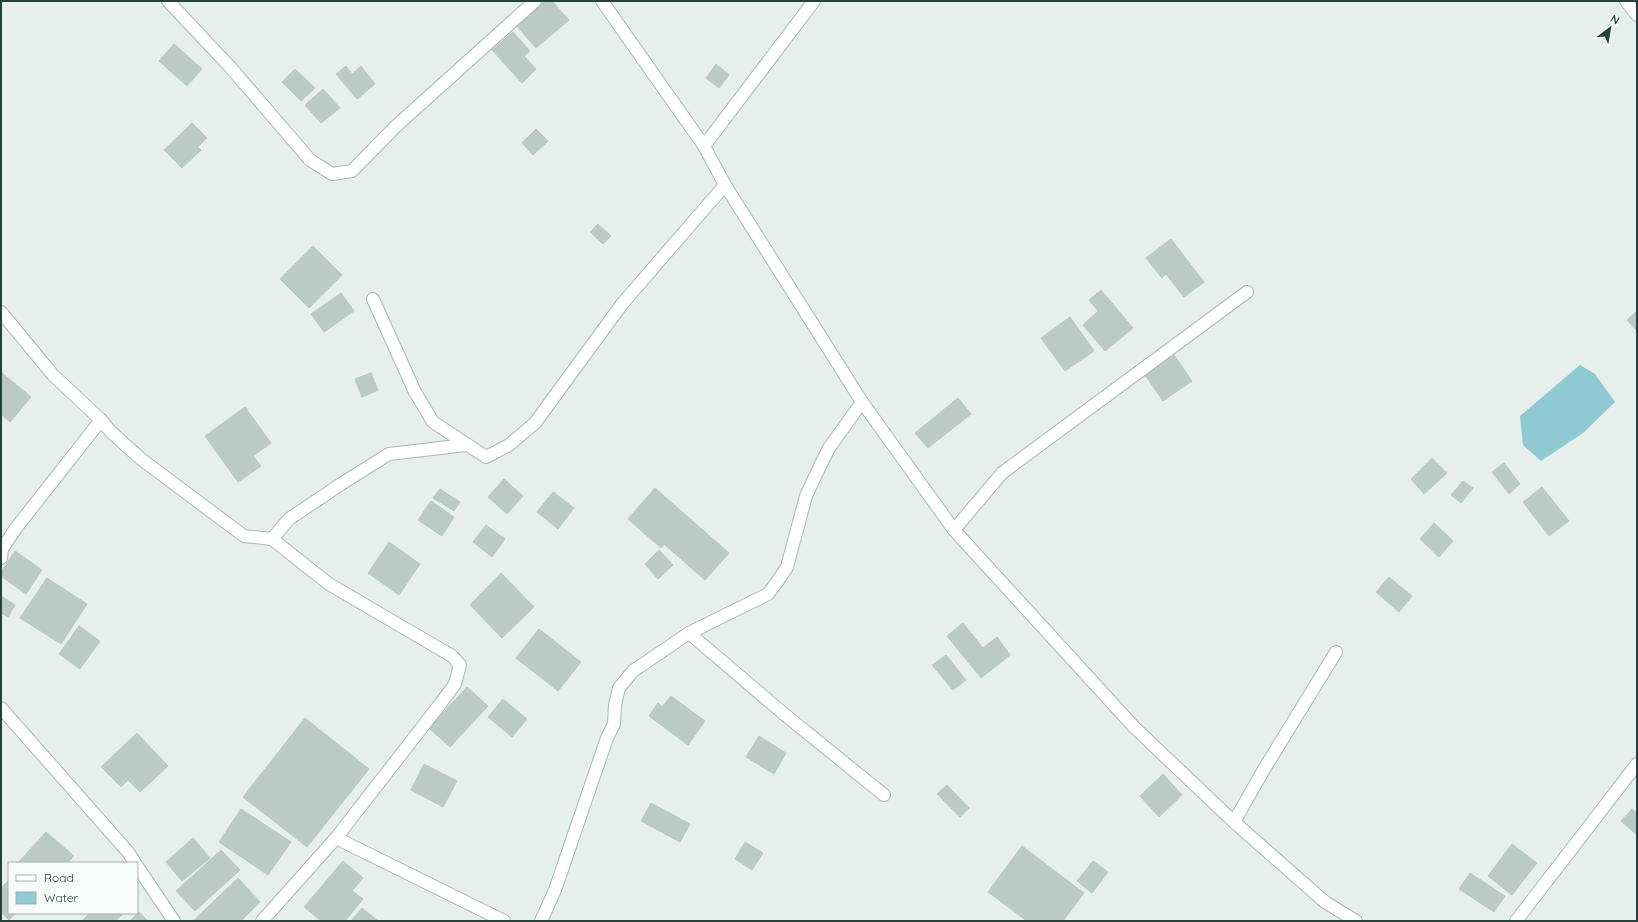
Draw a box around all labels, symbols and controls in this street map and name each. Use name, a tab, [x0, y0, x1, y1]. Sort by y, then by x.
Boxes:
north arrow	[1590, 8, 1630, 48]
text: N	[1608, 11, 1622, 28]
legend	[8, 862, 138, 914]
text: Road	[44, 870, 74, 885]
text: Water	[44, 890, 79, 905]

